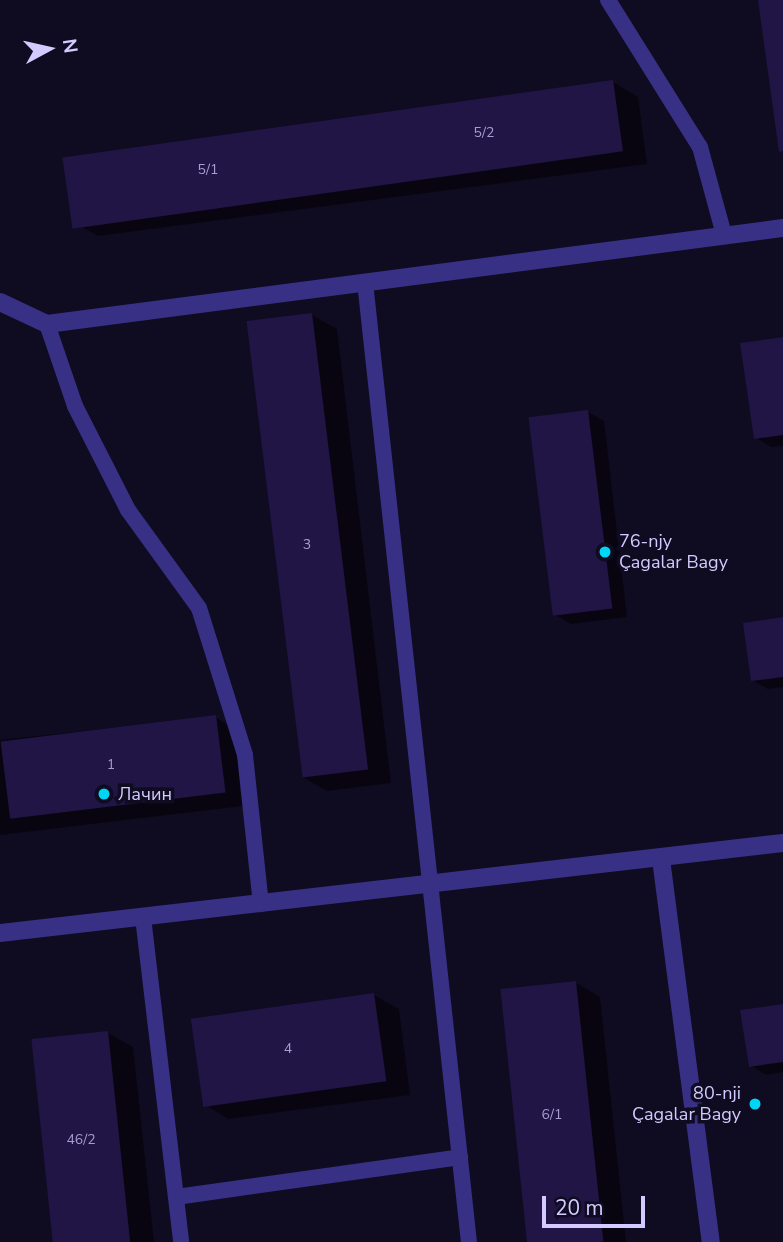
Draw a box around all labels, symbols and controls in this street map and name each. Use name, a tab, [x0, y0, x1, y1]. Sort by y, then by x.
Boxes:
north arrow	[14, 14, 84, 84]
text: N	[56, 37, 84, 55]
house number: 5/2	[474, 125, 494, 141]
house number: 5/1	[198, 162, 218, 178]
place label: 76-njy Çagalar Bagy	[619, 531, 728, 574]
house number: 3	[303, 537, 311, 553]
marker: 76-njy Çagalar Bagy	[597, 544, 613, 560]
house number: 1	[107, 757, 115, 773]
place label: Лачин	[118, 783, 172, 805]
marker: Лачин	[96, 786, 112, 802]
house number: 4	[284, 1041, 292, 1057]
place label: 80-nji Çagalar Bagy	[632, 1083, 741, 1126]
marker: 80-nji Çagalar Bagy	[747, 1096, 763, 1112]
house number: 6/1	[542, 1107, 562, 1123]
house number: 46/2	[66, 1132, 96, 1148]
scale bar	[545, 1182, 648, 1226]
text: 20 m	[555, 1194, 604, 1222]

